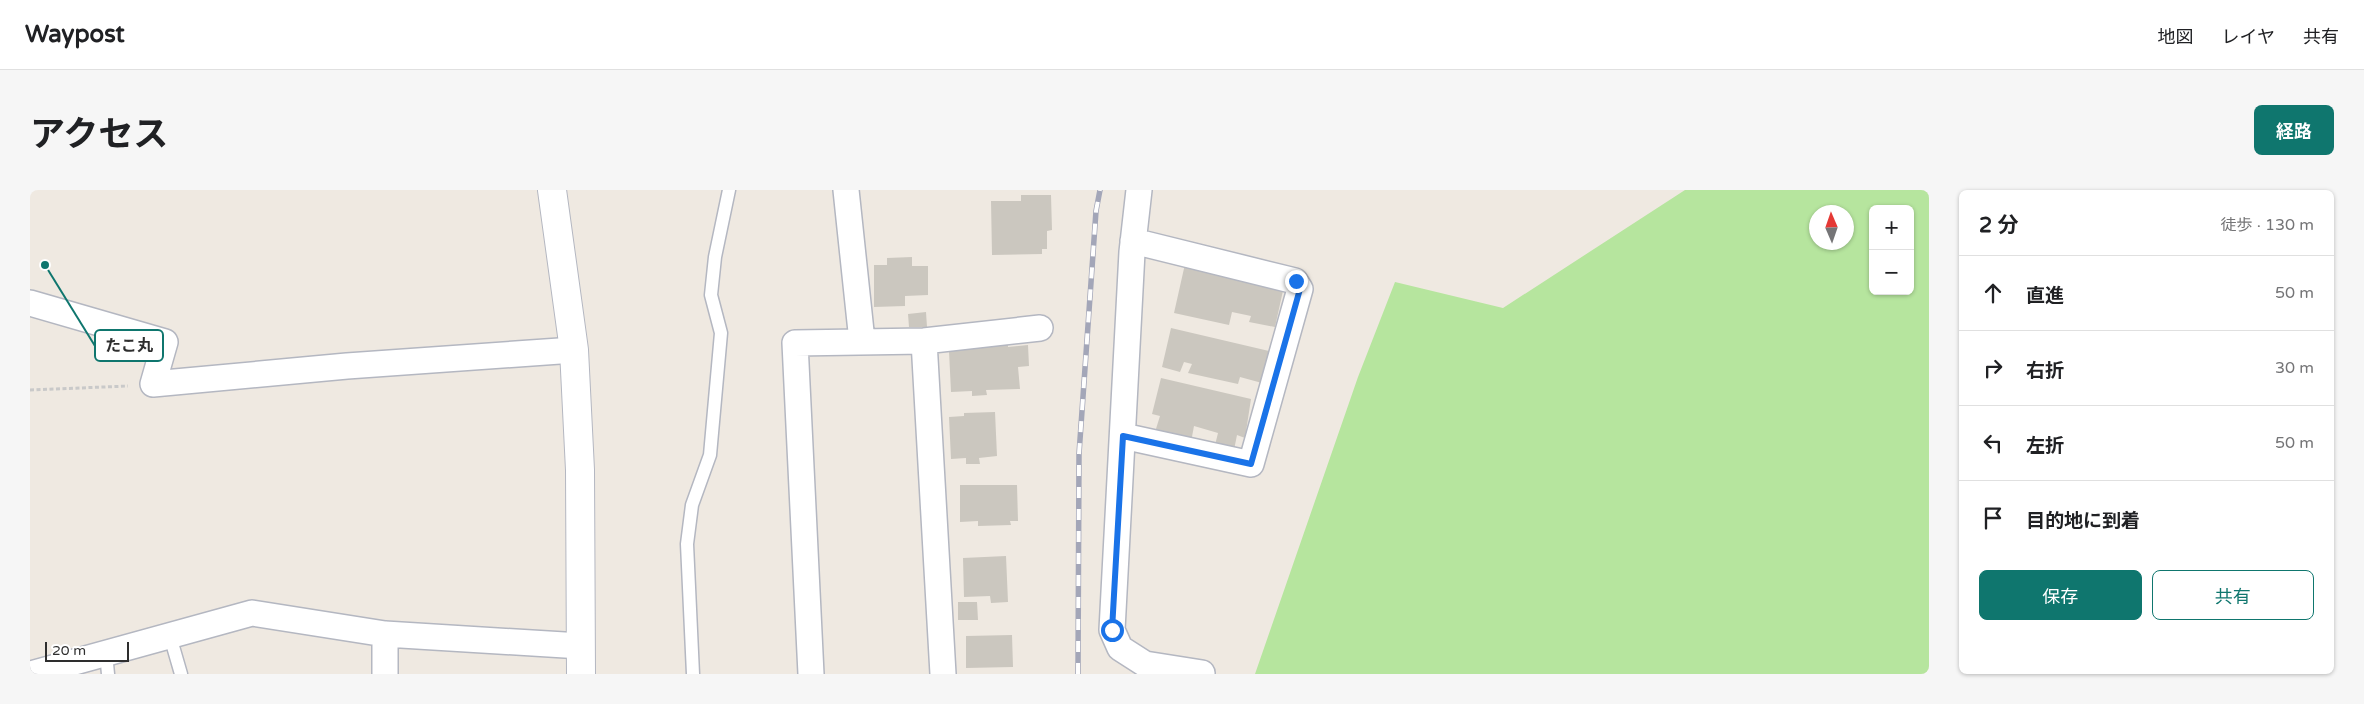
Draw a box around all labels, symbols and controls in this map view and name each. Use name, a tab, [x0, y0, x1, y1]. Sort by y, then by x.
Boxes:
text: Waypost	[25, 20, 125, 49]
text: 地図	[2158, 26, 2194, 48]
text: レイヤ	[2222, 26, 2275, 48]
text: 共有	[2303, 26, 2339, 48]
button: 経路	[2254, 105, 2334, 155]
text: アクセス	[30, 114, 168, 156]
north arrow	[1809, 205, 1854, 250]
map controls	[1869, 205, 1914, 295]
button: +	[1869, 205, 1914, 250]
text: 2 分	[1979, 213, 2019, 238]
text: 徒歩 · 130 m	[2221, 215, 2314, 235]
button: −	[1869, 250, 1914, 295]
route end	[1285, 270, 1308, 293]
icon: ahead	[1979, 279, 2007, 307]
text: 50 m	[2275, 283, 2314, 303]
text: 直進	[2026, 285, 2064, 307]
callout: たこ丸	[95, 330, 163, 361]
text: たこ丸	[105, 336, 153, 356]
icon: right	[1979, 354, 2007, 382]
text: 30 m	[2275, 358, 2314, 378]
text: 右折	[2026, 360, 2064, 382]
icon: left	[1979, 429, 2007, 457]
text: 50 m	[2275, 433, 2314, 453]
text: 左折	[2026, 435, 2064, 457]
icon: arrive	[1979, 504, 2007, 532]
text: 目的地に到着	[2026, 510, 2140, 532]
button: 保存	[1979, 570, 2142, 620]
button: 共有	[2152, 570, 2314, 620]
route start	[1101, 619, 1124, 642]
scale bar	[45, 639, 129, 662]
text: 20 m	[52, 642, 86, 659]

